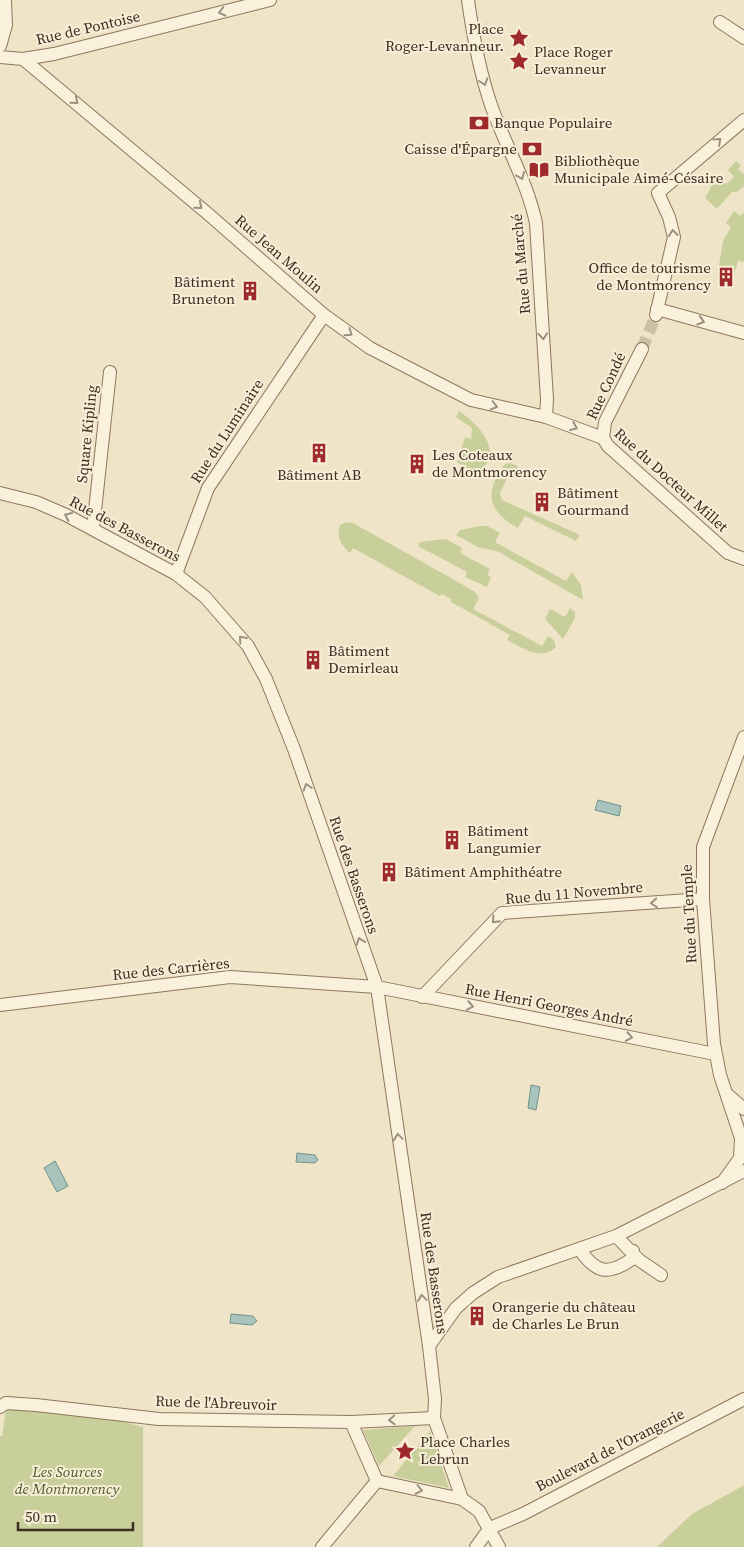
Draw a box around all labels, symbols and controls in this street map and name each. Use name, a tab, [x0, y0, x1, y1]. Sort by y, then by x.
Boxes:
street label: Rue de Pontoise	[34, 5, 142, 50]
one-way arrow	[218, 6, 227, 17]
place label: Place Roger-Levanneur.	[385, 18, 504, 56]
place icon: Place Roger-Levanneur.	[508, 27, 530, 49]
place label: Place Roger Levanneur	[534, 41, 613, 79]
place icon: Place Roger Levanneur	[508, 50, 530, 72]
one-way arrow	[478, 77, 488, 86]
one-way arrow	[69, 95, 78, 104]
bank icon: Banque Populaire	[468, 112, 490, 134]
place label: Banque Populaire	[494, 112, 613, 133]
place label: Caisse d'Épargne	[405, 138, 517, 159]
bank icon: Caisse d'Épargne	[521, 138, 543, 160]
one-way arrow	[713, 138, 722, 147]
place label: Bibliothèque Municipale Aimé-Césaire	[554, 150, 724, 188]
library icon: Bibliothèque Municipale Aimé-Césaire	[528, 159, 550, 181]
one-way arrow	[514, 171, 525, 180]
one-way arrow	[193, 200, 202, 209]
street label: Rue Jean Moulin	[231, 209, 328, 298]
street label: Rue du Marché	[506, 213, 535, 315]
one-way arrow	[668, 229, 678, 238]
place label: Office de tourisme de Montmorency	[588, 257, 711, 295]
building icon: Office de tourisme de Montmorency	[715, 266, 737, 288]
place label: Bâtiment Bruneton	[172, 271, 235, 309]
building icon: Bâtiment Bruneton	[239, 280, 261, 302]
one-way arrow	[696, 315, 704, 325]
one-way arrow	[343, 327, 353, 336]
one-way arrow	[537, 332, 548, 340]
street label: Rue Condé	[581, 348, 630, 423]
street label: Rue du Luminaire	[185, 374, 268, 487]
street label: Square Kipling	[71, 384, 102, 484]
one-way arrow	[489, 400, 498, 411]
one-way arrow	[569, 421, 578, 432]
street label: Rue du Docteur Millet	[610, 423, 733, 537]
building icon: Bâtiment AB	[308, 442, 330, 464]
place label: Les Coteaux de Montmorency	[432, 444, 547, 482]
building icon: Les Coteaux de Montmorency	[406, 453, 428, 475]
place label: Bâtiment AB	[277, 464, 361, 485]
place label: Bâtiment Gourmand	[557, 482, 630, 520]
street label: Rue des Basserons	[66, 490, 185, 567]
building icon: Bâtiment Gourmand	[531, 491, 553, 513]
one-way arrow	[64, 512, 73, 523]
one-way arrow	[238, 636, 247, 645]
place label: Bâtiment Demirleau	[328, 640, 399, 678]
building icon: Bâtiment Demirleau	[302, 649, 324, 671]
one-way arrow	[303, 783, 313, 792]
street label: Rue des Basserons	[324, 813, 384, 937]
place label: Bâtiment Langumier	[467, 820, 542, 858]
building icon: Bâtiment Langumier	[441, 829, 463, 851]
building icon: Bâtiment Amphithéatre	[378, 861, 400, 883]
place label: Bâtiment Amphithéatre	[404, 861, 562, 882]
street label: Rue du Temple	[675, 864, 702, 964]
street label: Rue du 11 Novembre	[504, 876, 644, 909]
one-way arrow	[650, 897, 658, 908]
one-way arrow	[492, 914, 501, 923]
one-way arrow	[356, 937, 366, 945]
street label: Rue des Carrières	[111, 952, 231, 985]
street label: Rue Henri Georges André	[463, 978, 635, 1031]
one-way arrow	[465, 1000, 474, 1011]
one-way arrow	[625, 1031, 634, 1042]
one-way arrow	[394, 1133, 404, 1141]
street label: Rue des Basserons	[416, 1210, 453, 1335]
one-way arrow	[417, 1293, 427, 1302]
place label: Orangerie du château de Charles Le Brun	[492, 1296, 636, 1334]
building icon: Orangerie du château de Charles Le Brun	[466, 1305, 488, 1327]
street label: Rue de l'Abreuvoir	[155, 1390, 278, 1415]
street label: Boulevard de l'Orangerie	[532, 1403, 688, 1496]
one-way arrow	[388, 1415, 396, 1426]
place label: Place Charles Lebrun	[420, 1431, 510, 1469]
place icon: Place Charles Lebrun	[394, 1440, 416, 1462]
park label: Les Sources de Montmorency	[15, 1461, 120, 1499]
one-way arrow	[415, 1484, 424, 1495]
scale bar	[18, 1500, 132, 1532]
text: 50 m	[25, 1506, 57, 1527]

